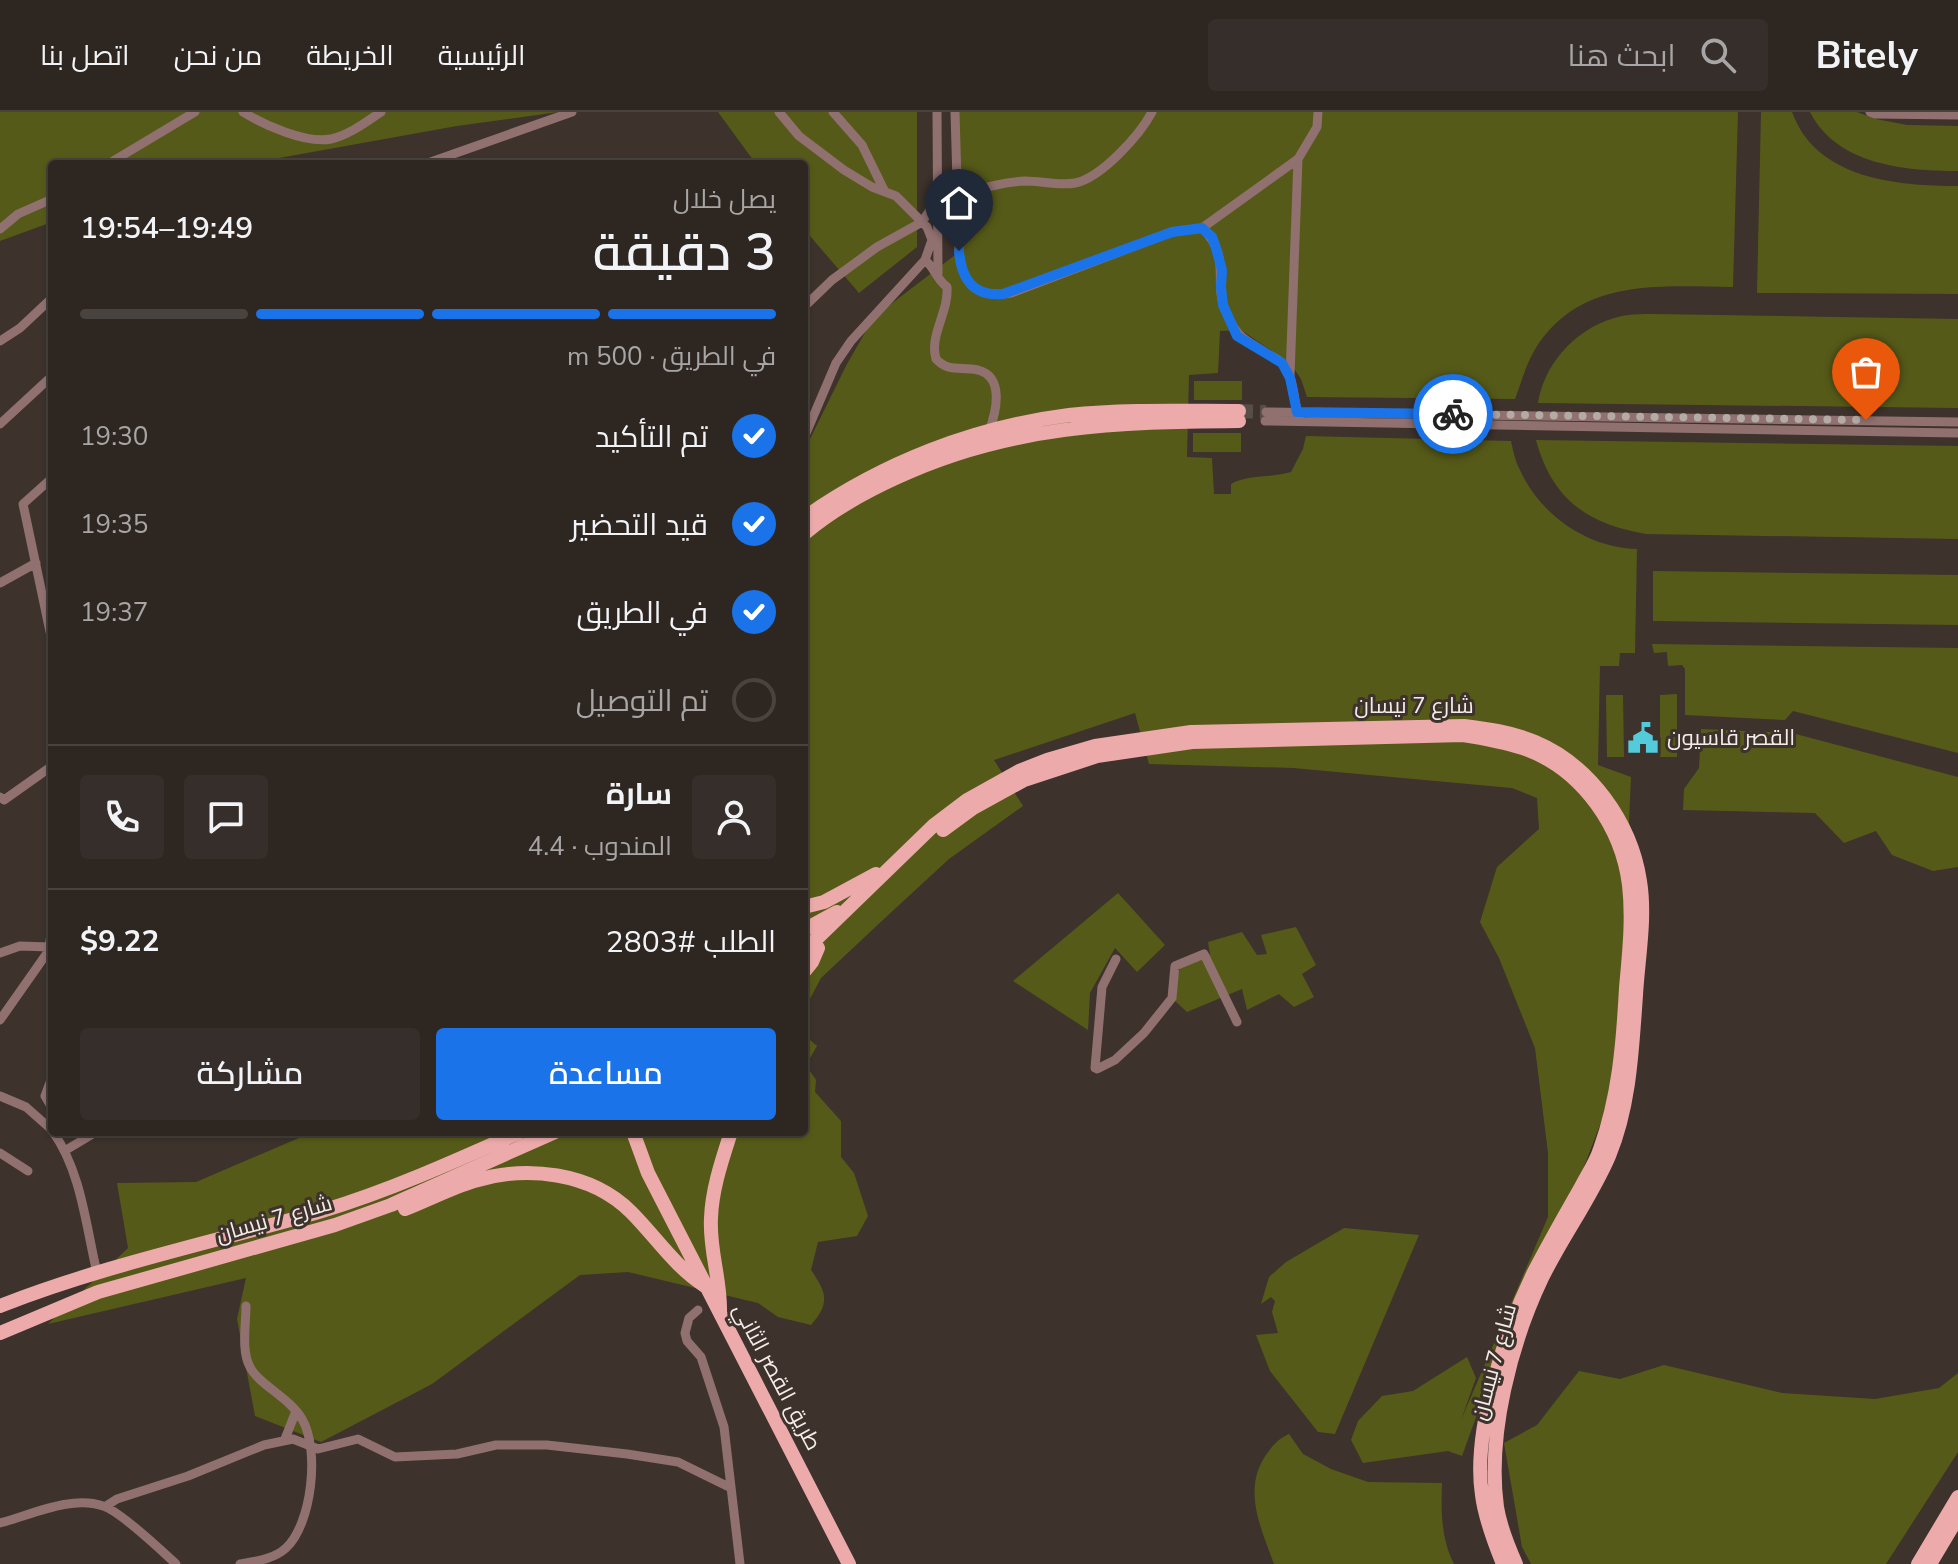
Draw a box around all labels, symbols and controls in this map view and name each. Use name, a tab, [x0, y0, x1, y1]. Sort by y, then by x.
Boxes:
search box	[1208, 19, 1768, 91]
text: Bitely	[1816, 30, 1918, 81]
icon: search	[1696, 33, 1740, 77]
text: ابحث هنا	[1568, 36, 1676, 77]
text: اتصل بنا	[40, 37, 130, 75]
text: من نحن	[174, 37, 262, 75]
text: الخريطة	[306, 37, 394, 75]
text: الرئيسية	[438, 37, 526, 75]
pin	[925, 169, 993, 251]
icon: home	[937, 181, 981, 225]
text: يصل خلال	[673, 182, 776, 217]
text: 19:49–19:54	[80, 208, 253, 249]
text: 3 دقيقة	[593, 217, 776, 288]
pin	[1832, 338, 1900, 420]
text: في الطريق · 500 m	[567, 339, 776, 374]
icon: bag	[1844, 350, 1888, 394]
courier	[1413, 374, 1493, 454]
icon: bike	[1431, 392, 1475, 436]
icon: check	[732, 414, 776, 458]
text: تم التأكيد	[595, 417, 708, 458]
text: 19:30	[80, 419, 148, 454]
icon: check	[732, 502, 776, 546]
text: قيد التحضير	[571, 505, 708, 546]
text: 19:35	[80, 507, 148, 542]
icon: check	[732, 590, 776, 634]
text: في الطريق	[576, 593, 708, 634]
text: 19:37	[80, 595, 148, 630]
text: تم التوصيل	[576, 681, 708, 722]
street label: شارع 7 نيسان	[1354, 691, 1474, 721]
public building icon: القصر قاسيون	[1626, 721, 1660, 755]
place label: القصر قاسيون	[1667, 723, 1795, 753]
text: سارة	[606, 774, 672, 815]
button: phone	[80, 775, 164, 859]
button: chat	[184, 775, 268, 859]
button: person	[692, 775, 776, 859]
text: المندوب · 4.4	[528, 829, 672, 864]
text: $9.22	[80, 921, 159, 962]
text: الطلب #2803	[606, 922, 776, 963]
button: مشاركة	[80, 1028, 420, 1120]
button: مساعدة	[436, 1028, 776, 1120]
street label: شارع 7 نيسان	[212, 1188, 336, 1250]
street label: طريق القصر الثاني	[725, 1298, 828, 1456]
street label: شارع 7 نيسان	[1464, 1300, 1524, 1424]

